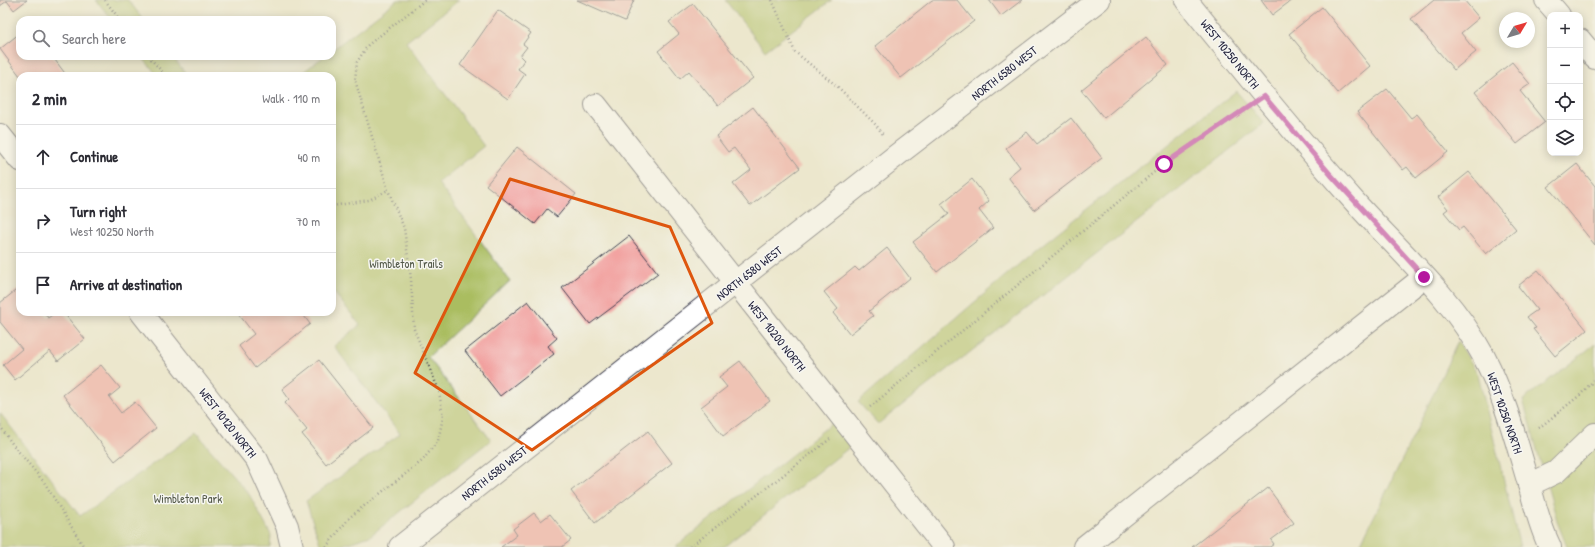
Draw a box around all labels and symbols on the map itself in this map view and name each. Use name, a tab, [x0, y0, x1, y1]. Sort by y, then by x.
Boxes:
north arrow	[1499, 12, 1535, 48]
street label: WEST 10250 NORTH	[1197, 16, 1264, 93]
street label: NORTH 6580 WEST	[967, 42, 1041, 104]
route start	[1155, 155, 1173, 173]
street label: NORTH 6580 WEST	[712, 242, 786, 304]
park label: Wimbleton Trails	[369, 255, 443, 272]
route end	[1415, 268, 1433, 286]
street label: WEST 10200 NORTH	[744, 297, 810, 375]
street label: WEST 10250 NORTH	[1483, 370, 1527, 456]
street label: WEST 10120 NORTH	[195, 385, 261, 462]
street label: NORTH 6580 WEST	[457, 442, 531, 504]
park label: Wimbleton Park	[154, 490, 222, 507]

